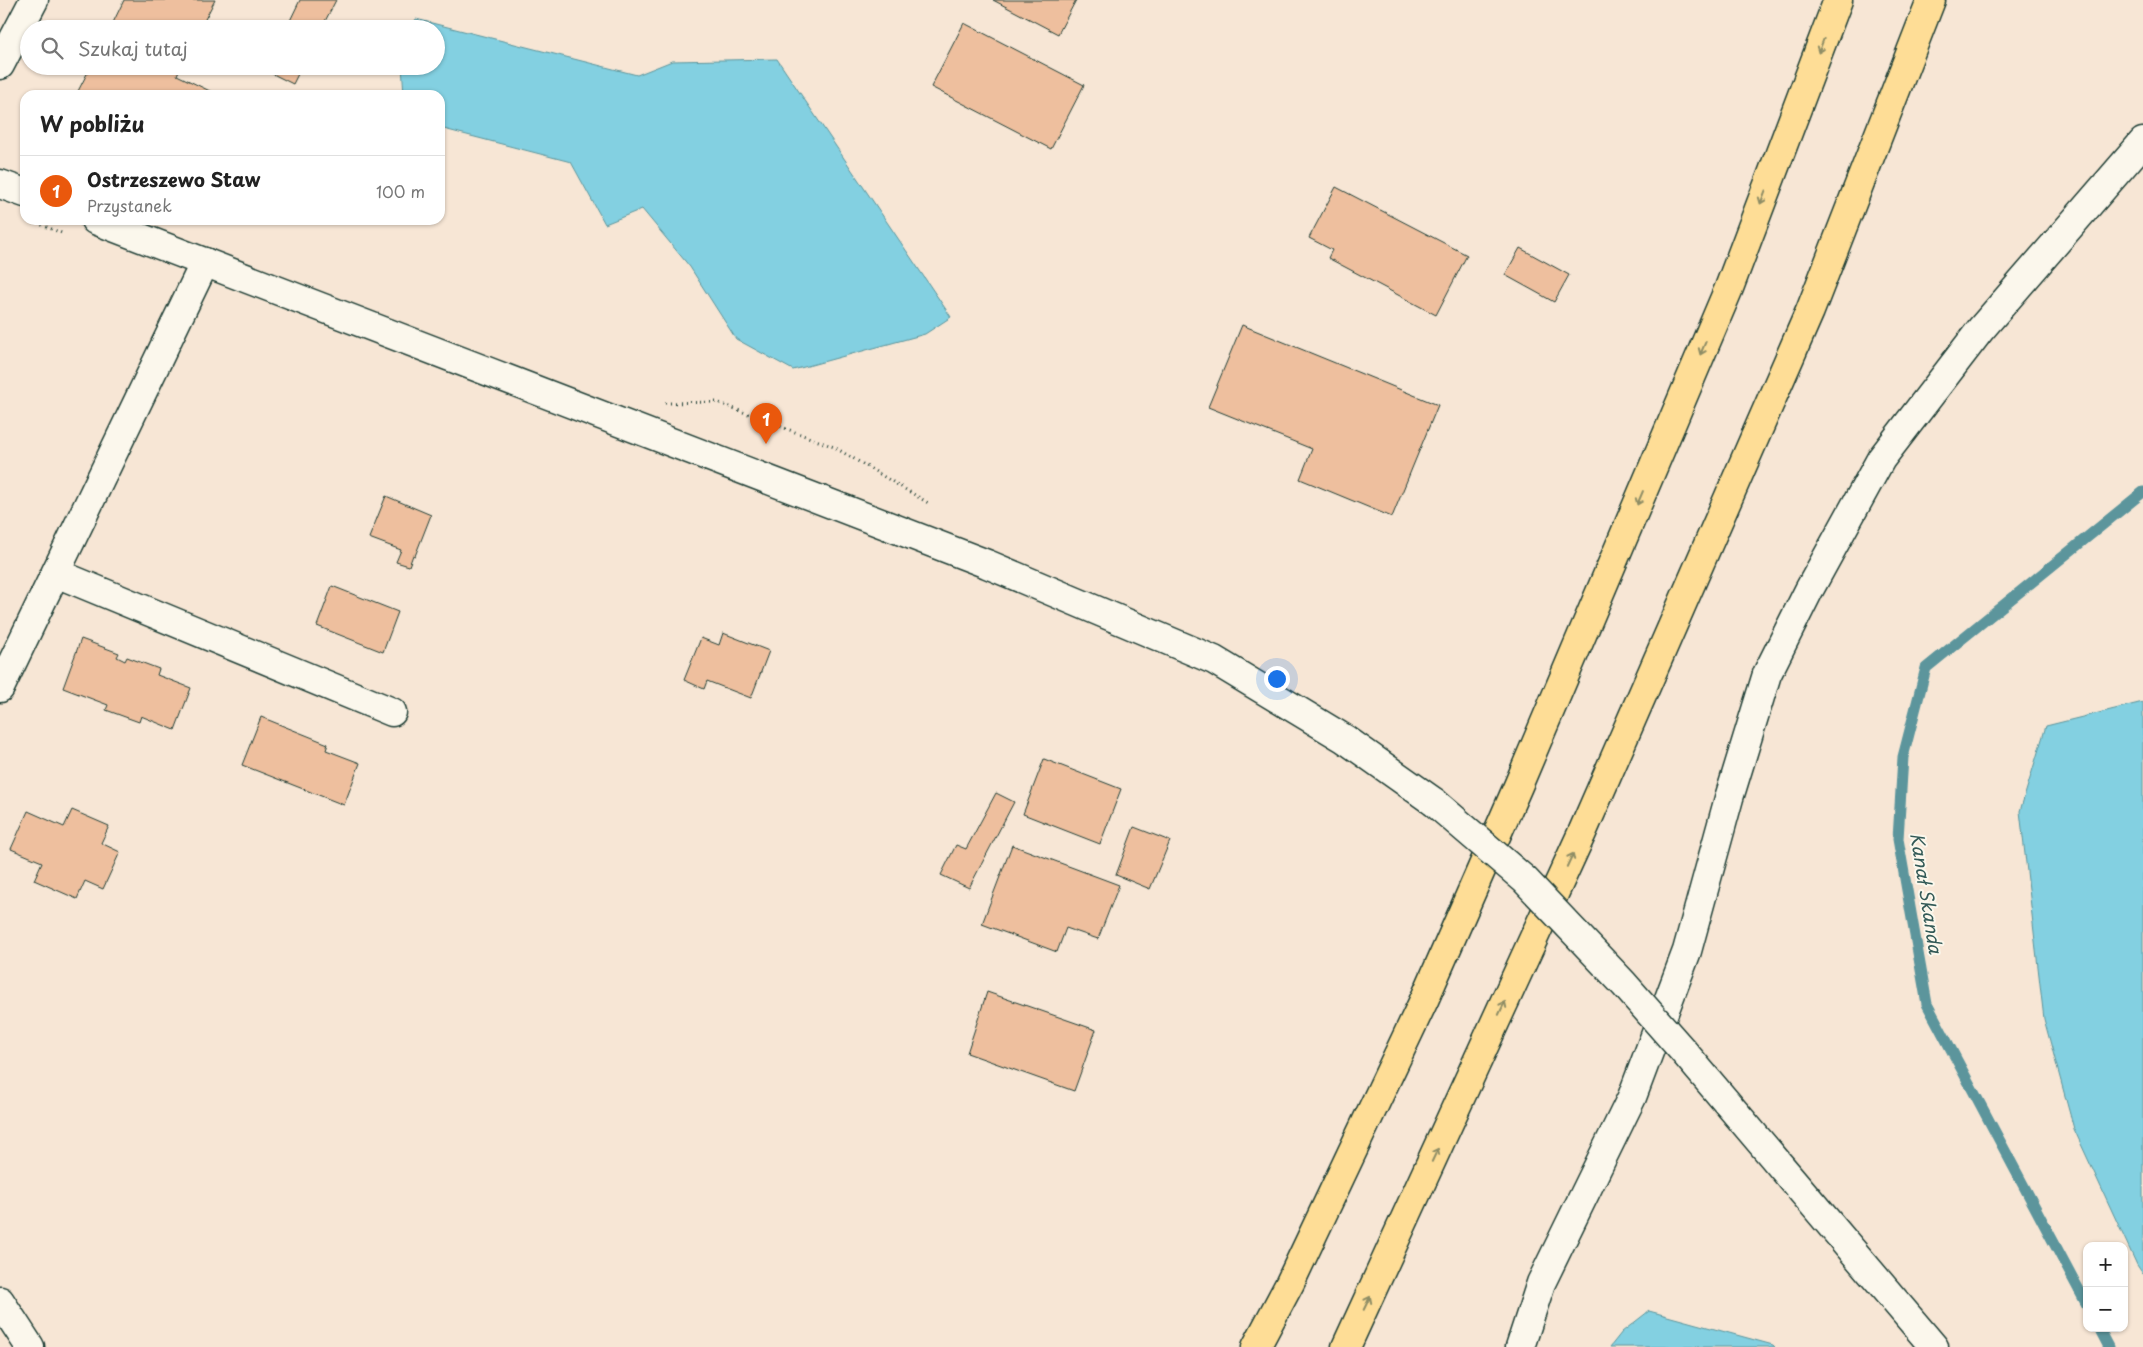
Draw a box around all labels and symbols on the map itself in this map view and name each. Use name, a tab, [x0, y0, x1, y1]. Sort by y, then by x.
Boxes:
one-way arrow	[1816, 37, 1825, 53]
one-way arrow	[1758, 189, 1767, 205]
one-way arrow	[1698, 340, 1707, 356]
pin: 1	[750, 403, 782, 444]
one-way arrow	[1634, 490, 1644, 505]
your location	[1264, 666, 1290, 692]
water label: Kanał Skanda	[1904, 830, 1950, 957]
one-way arrow	[1566, 853, 1575, 868]
one-way arrow	[1498, 1001, 1508, 1016]
one-way arrow	[1430, 1148, 1440, 1163]
one-way arrow	[1363, 1296, 1372, 1311]

